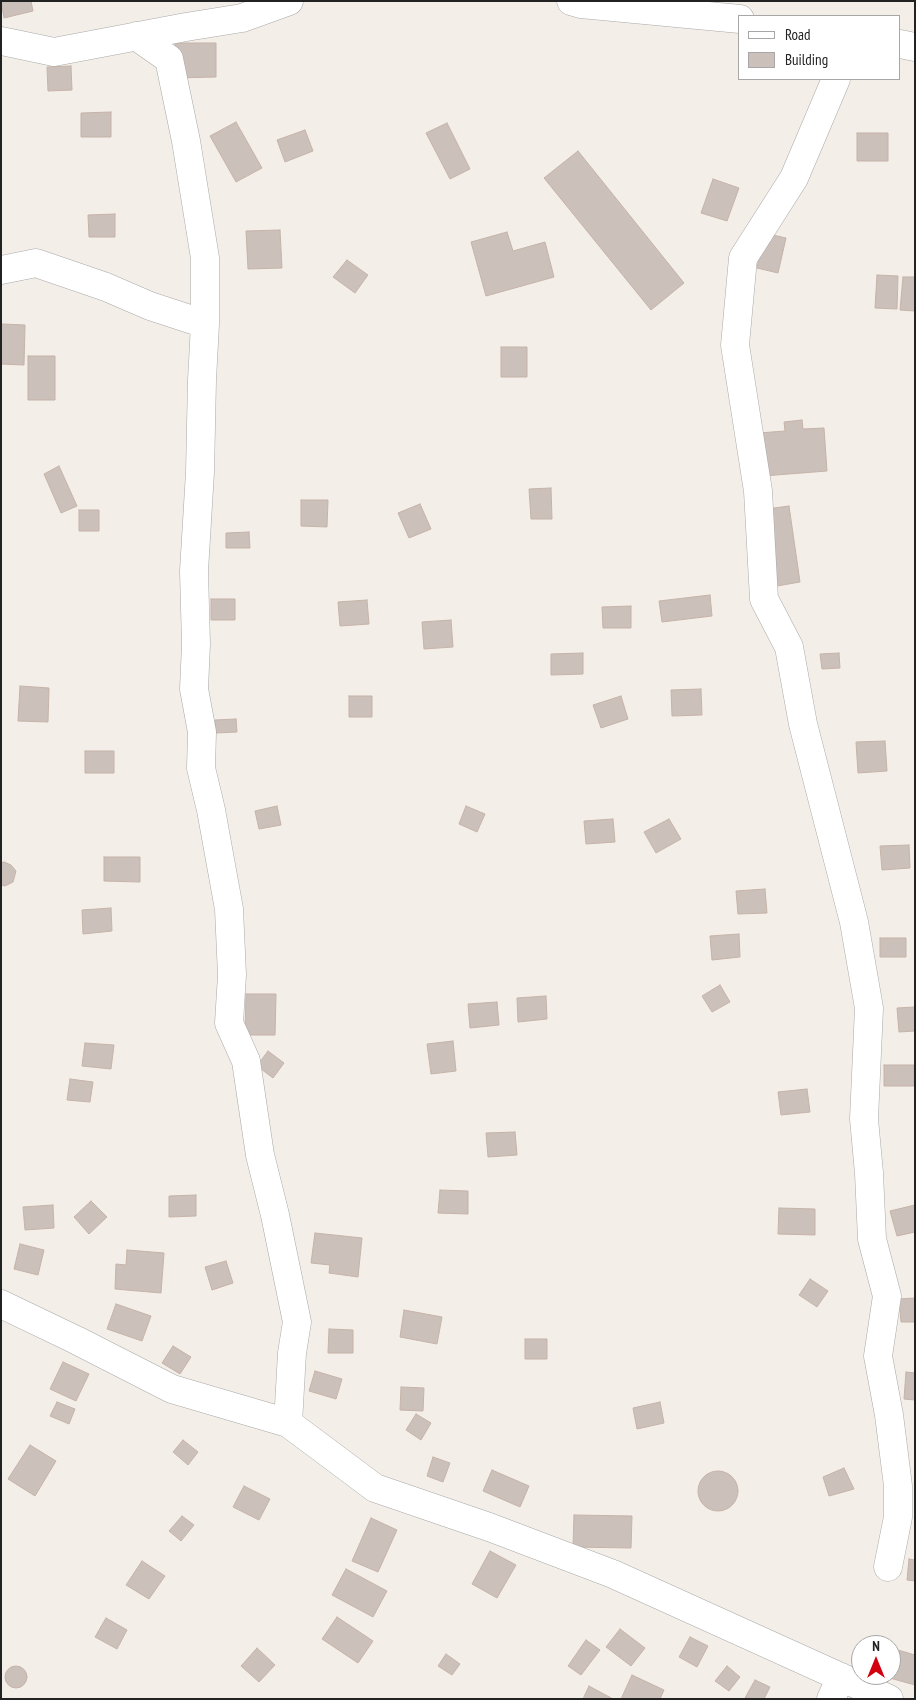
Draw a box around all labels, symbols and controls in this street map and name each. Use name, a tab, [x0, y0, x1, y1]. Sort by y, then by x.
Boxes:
legend	[738, 15, 901, 80]
text: Road	[785, 25, 811, 44]
text: Building	[785, 50, 828, 69]
north arrow	[851, 1635, 901, 1685]
text: N	[872, 1637, 880, 1655]

